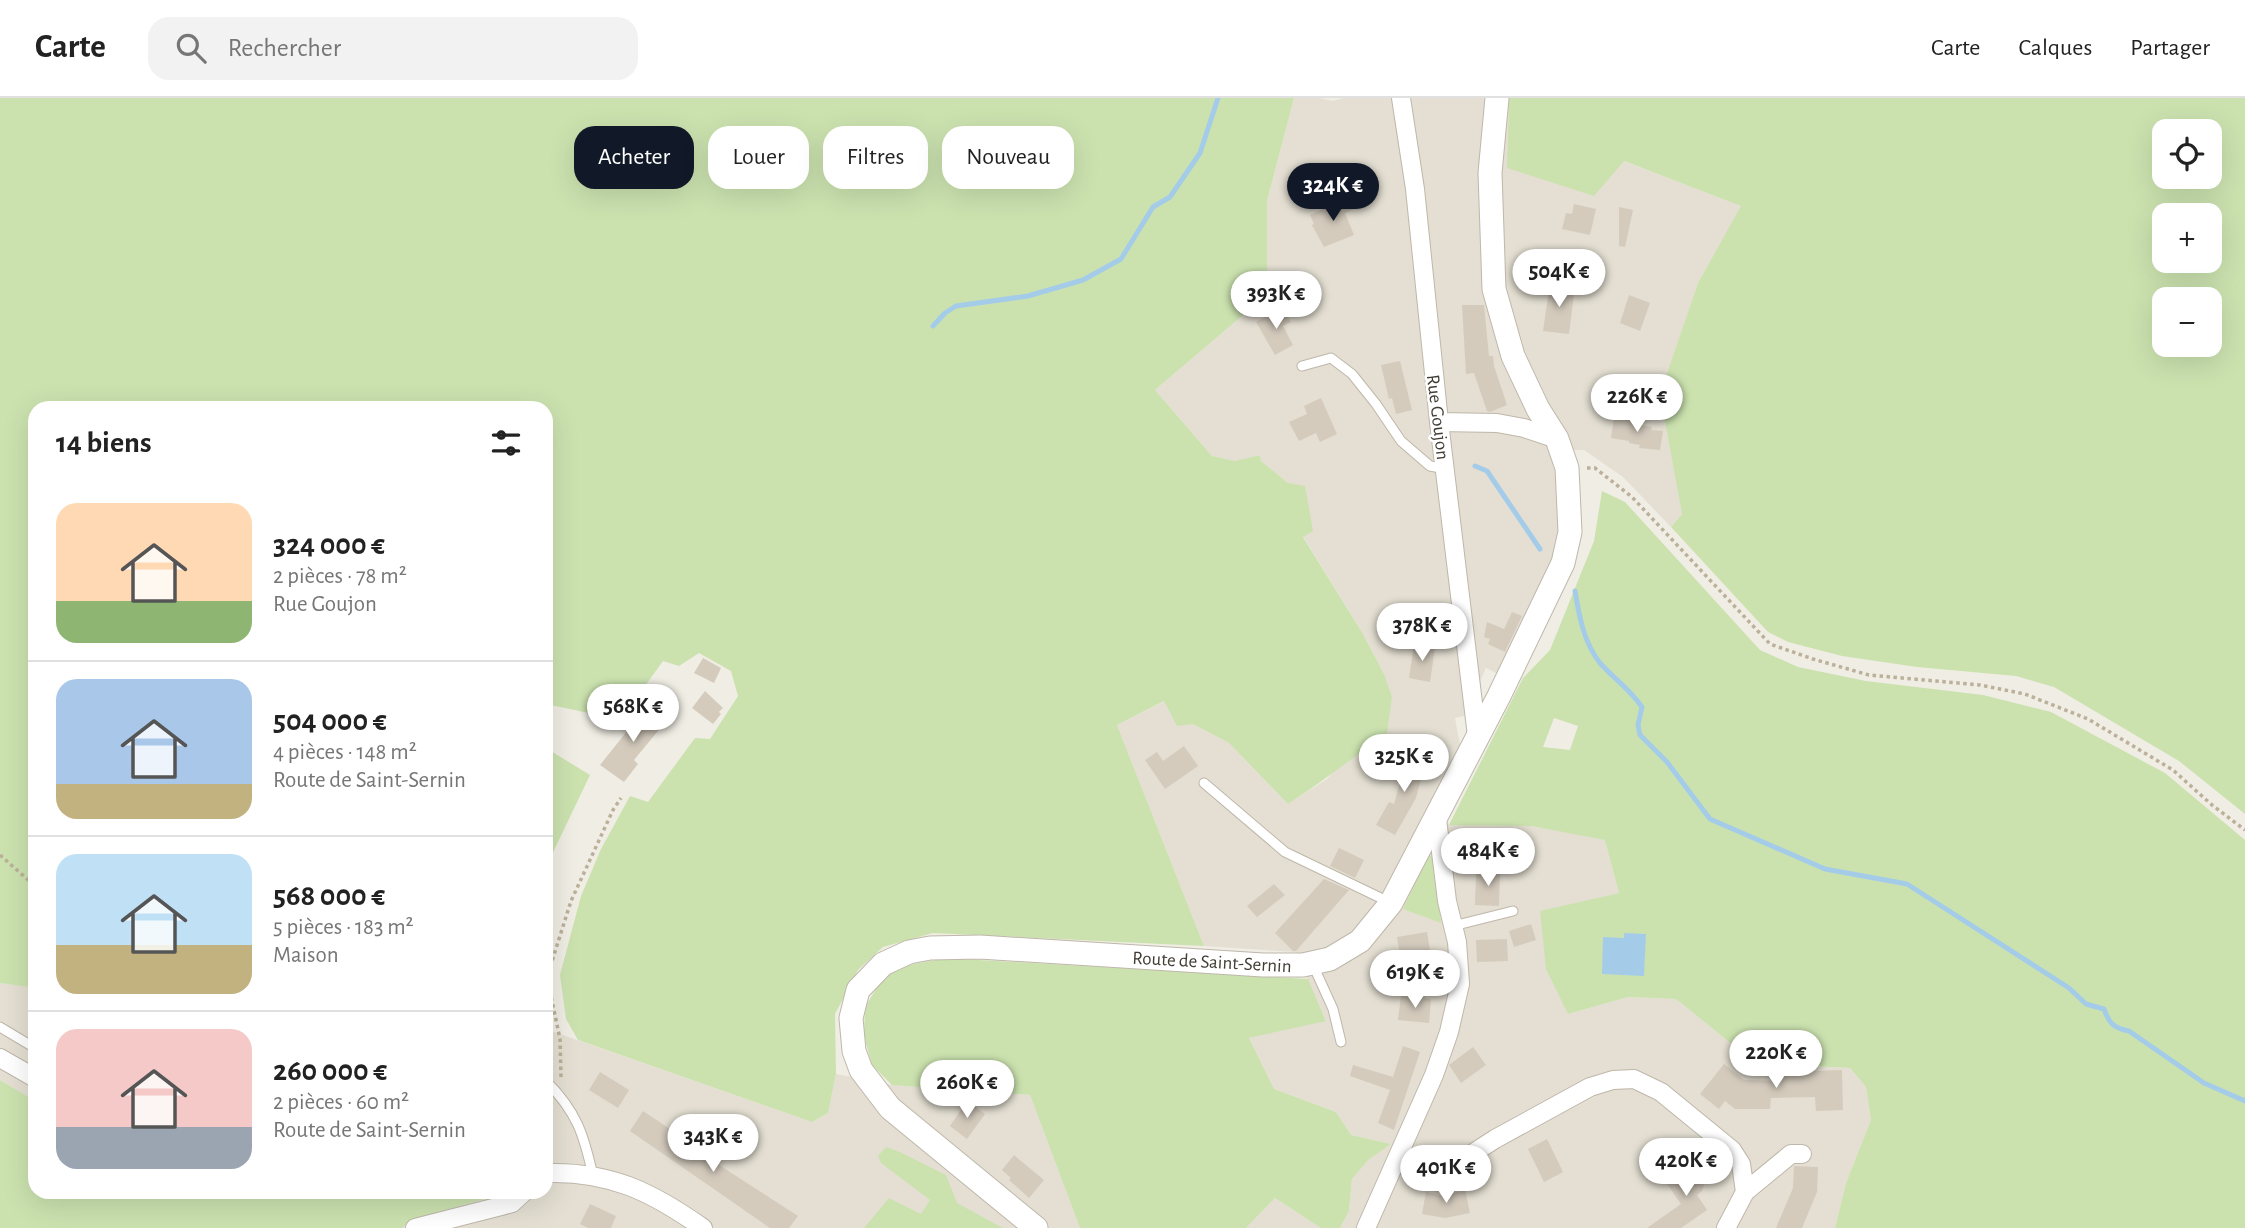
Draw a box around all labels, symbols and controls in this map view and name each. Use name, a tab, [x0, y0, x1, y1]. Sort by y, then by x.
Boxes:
search box	[148, 17, 638, 80]
icon: search	[172, 29, 210, 67]
text: Carte	[35, 31, 106, 64]
text: Rechercher	[228, 35, 341, 61]
text: Carte	[1931, 36, 1980, 60]
text: Calques	[2018, 36, 2092, 60]
text: Partager	[2130, 36, 2210, 60]
map controls	[2152, 119, 2222, 357]
button: locate	[2152, 119, 2222, 189]
chip: Acheter	[574, 126, 694, 189]
chip: Louer	[708, 126, 809, 189]
chip: Filtres	[823, 126, 928, 189]
chip: Nouveau	[942, 126, 1074, 189]
pin: 324K €	[1276, 164, 1390, 223]
text: 324K €	[1303, 174, 1363, 197]
button: +	[2152, 203, 2222, 273]
pin: 504K €	[1502, 250, 1616, 309]
text: 504K €	[1528, 260, 1590, 283]
pin: 393K €	[1219, 272, 1333, 331]
text: 393K €	[1247, 282, 1305, 305]
button: −	[2152, 287, 2222, 357]
street label: Rue Goujon	[1423, 373, 1452, 461]
pin: 226K €	[1580, 374, 1694, 434]
text: 226K €	[1607, 385, 1667, 408]
icon: filters	[487, 424, 525, 462]
text: 14 biens	[56, 428, 152, 458]
text: 324 000 €	[273, 530, 385, 560]
icon: home	[112, 531, 196, 615]
text: 2 pièces · 78 m²	[273, 565, 407, 588]
text: Rue Goujon	[273, 593, 377, 616]
pin: 378K €	[1365, 603, 1479, 663]
text: 378K €	[1393, 614, 1451, 637]
pin: 568K €	[576, 684, 690, 744]
text: 568K €	[603, 695, 663, 718]
text: 504 000 €	[273, 706, 387, 736]
icon: home	[112, 707, 196, 791]
pin: 325K €	[1347, 734, 1461, 794]
text: 4 pièces · 148 m²	[273, 741, 417, 764]
text: 325K €	[1375, 745, 1433, 768]
text: Route de Saint-Sernin	[273, 769, 466, 792]
pin: 484K €	[1431, 828, 1545, 888]
text: 484K €	[1457, 839, 1519, 862]
text: 568 000 €	[273, 881, 385, 911]
icon: home	[112, 882, 196, 966]
text: 5 pièces · 183 m²	[273, 916, 414, 939]
text: Maison	[273, 944, 339, 967]
street label: Route de Saint-Sernin	[1132, 949, 1292, 976]
pin: 619K €	[1358, 950, 1472, 1010]
text: 619K €	[1386, 961, 1444, 984]
pin: 220K €	[1719, 1030, 1833, 1090]
text: 220K €	[1745, 1041, 1807, 1064]
text: 260 000 €	[273, 1056, 387, 1086]
icon: home	[112, 1057, 196, 1141]
pin: 260K €	[910, 1060, 1024, 1120]
text: 260K €	[936, 1071, 998, 1094]
text: 2 pièces · 60 m²	[273, 1091, 409, 1114]
pin: 343K €	[656, 1114, 770, 1174]
text: Route de Saint-Sernin	[273, 1119, 466, 1142]
text: 343K €	[683, 1125, 743, 1148]
pin: 420K €	[1629, 1138, 1743, 1198]
pin: 401K €	[1389, 1146, 1503, 1205]
text: 420K €	[1655, 1149, 1717, 1172]
text: 401K €	[1416, 1156, 1476, 1179]

